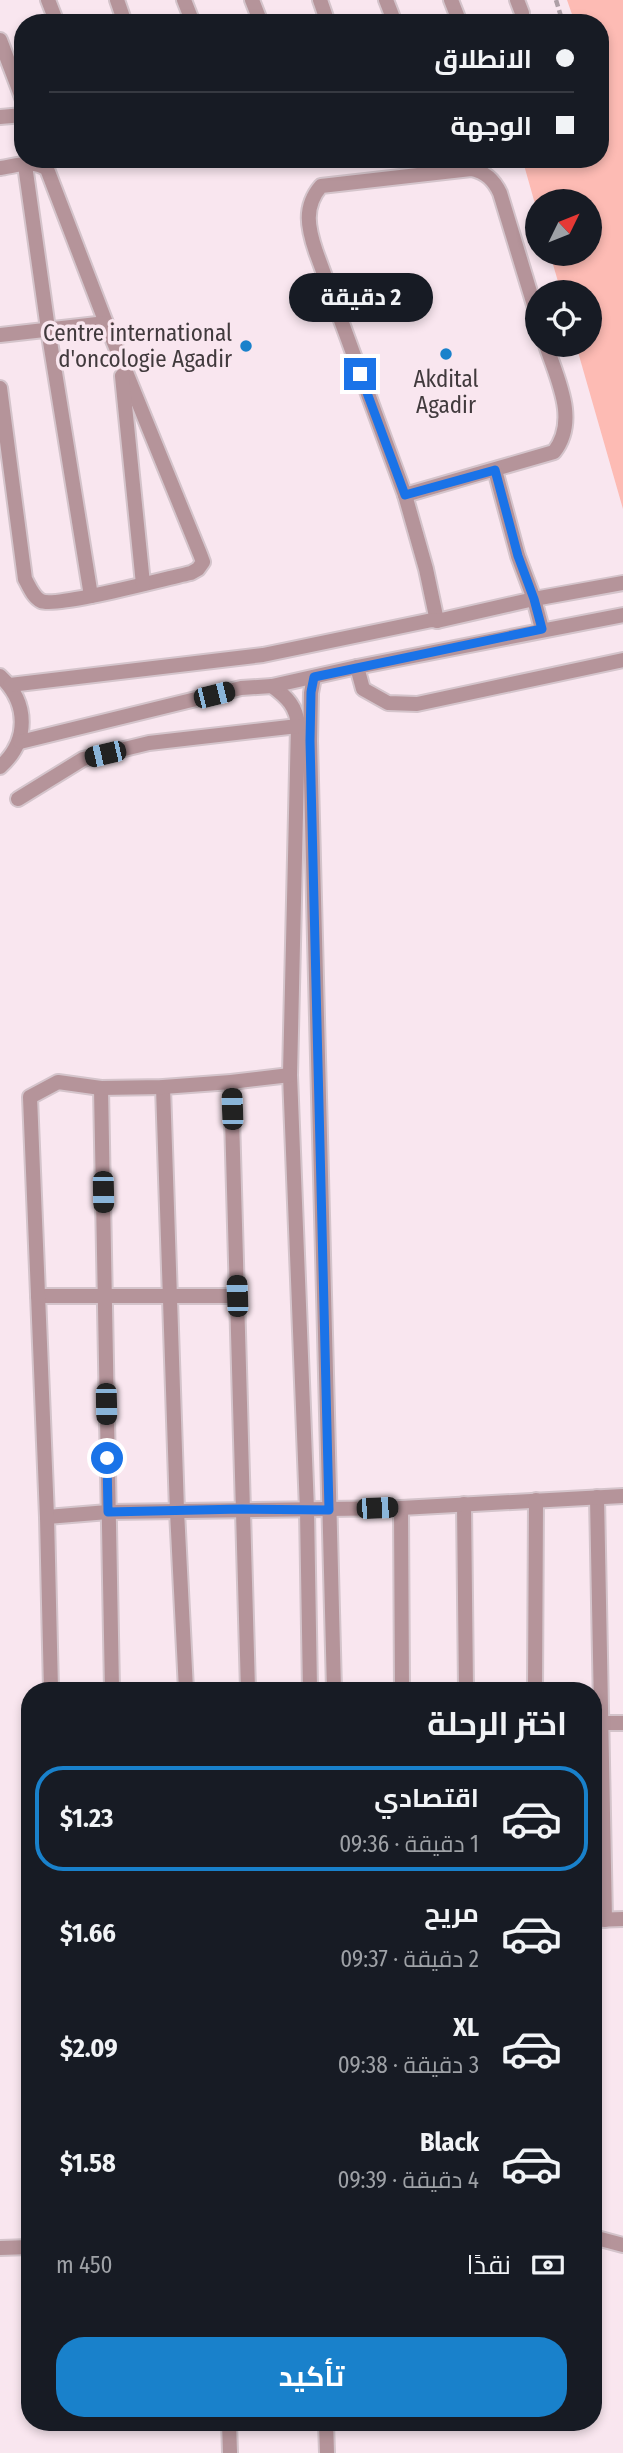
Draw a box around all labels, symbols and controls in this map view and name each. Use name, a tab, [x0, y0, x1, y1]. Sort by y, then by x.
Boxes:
text: الانطلاق	[434, 44, 532, 75]
text: الوجهة	[451, 111, 532, 142]
north arrow	[525, 189, 602, 266]
map controls	[525, 189, 602, 357]
callout: 2 دقيقة	[288, 272, 432, 322]
button: locate	[525, 280, 602, 357]
text: 2 دقيقة	[321, 283, 401, 311]
place label: Centre international d'oncologie Agadir	[43, 319, 232, 373]
marker: Centre international d'oncologie Agadir	[238, 338, 254, 354]
marker: Akdital Agadir	[438, 346, 454, 362]
route end	[344, 358, 376, 390]
place label: Akdital Agadir	[413, 365, 479, 419]
car	[192, 680, 237, 710]
car	[83, 739, 128, 769]
car	[221, 1088, 244, 1130]
car	[93, 1171, 114, 1213]
car	[226, 1275, 249, 1317]
car	[96, 1383, 117, 1425]
route start	[91, 1442, 123, 1474]
car	[356, 1497, 399, 1519]
text: اختر الرحلة	[427, 1705, 567, 1743]
text: اقتصادي	[374, 1783, 479, 1814]
icon: car	[500, 1787, 563, 1850]
text: $1.23	[60, 1803, 113, 1834]
text: 1 دقيقة · 09:36	[339, 1830, 479, 1858]
text: مريح	[424, 1898, 479, 1929]
icon: car	[500, 1902, 563, 1965]
text: $1.66	[60, 1918, 116, 1949]
text: 2 دقيقة · 09:37	[340, 1945, 479, 1973]
text: XL	[453, 2012, 479, 2043]
icon: car	[500, 2017, 563, 2080]
text: $2.09	[60, 2033, 118, 2064]
text: 3 دقيقة · 09:38	[338, 2051, 479, 2079]
text: Black	[420, 2127, 479, 2158]
icon: car	[500, 2132, 563, 2195]
text: $1.58	[60, 2148, 116, 2179]
text: 4 دقيقة · 09:39	[338, 2166, 479, 2194]
icon: cash	[529, 2246, 567, 2284]
text: نقدًا	[467, 2250, 511, 2281]
text: 450 m	[56, 2251, 113, 2279]
button: تأكيد	[56, 2337, 567, 2417]

